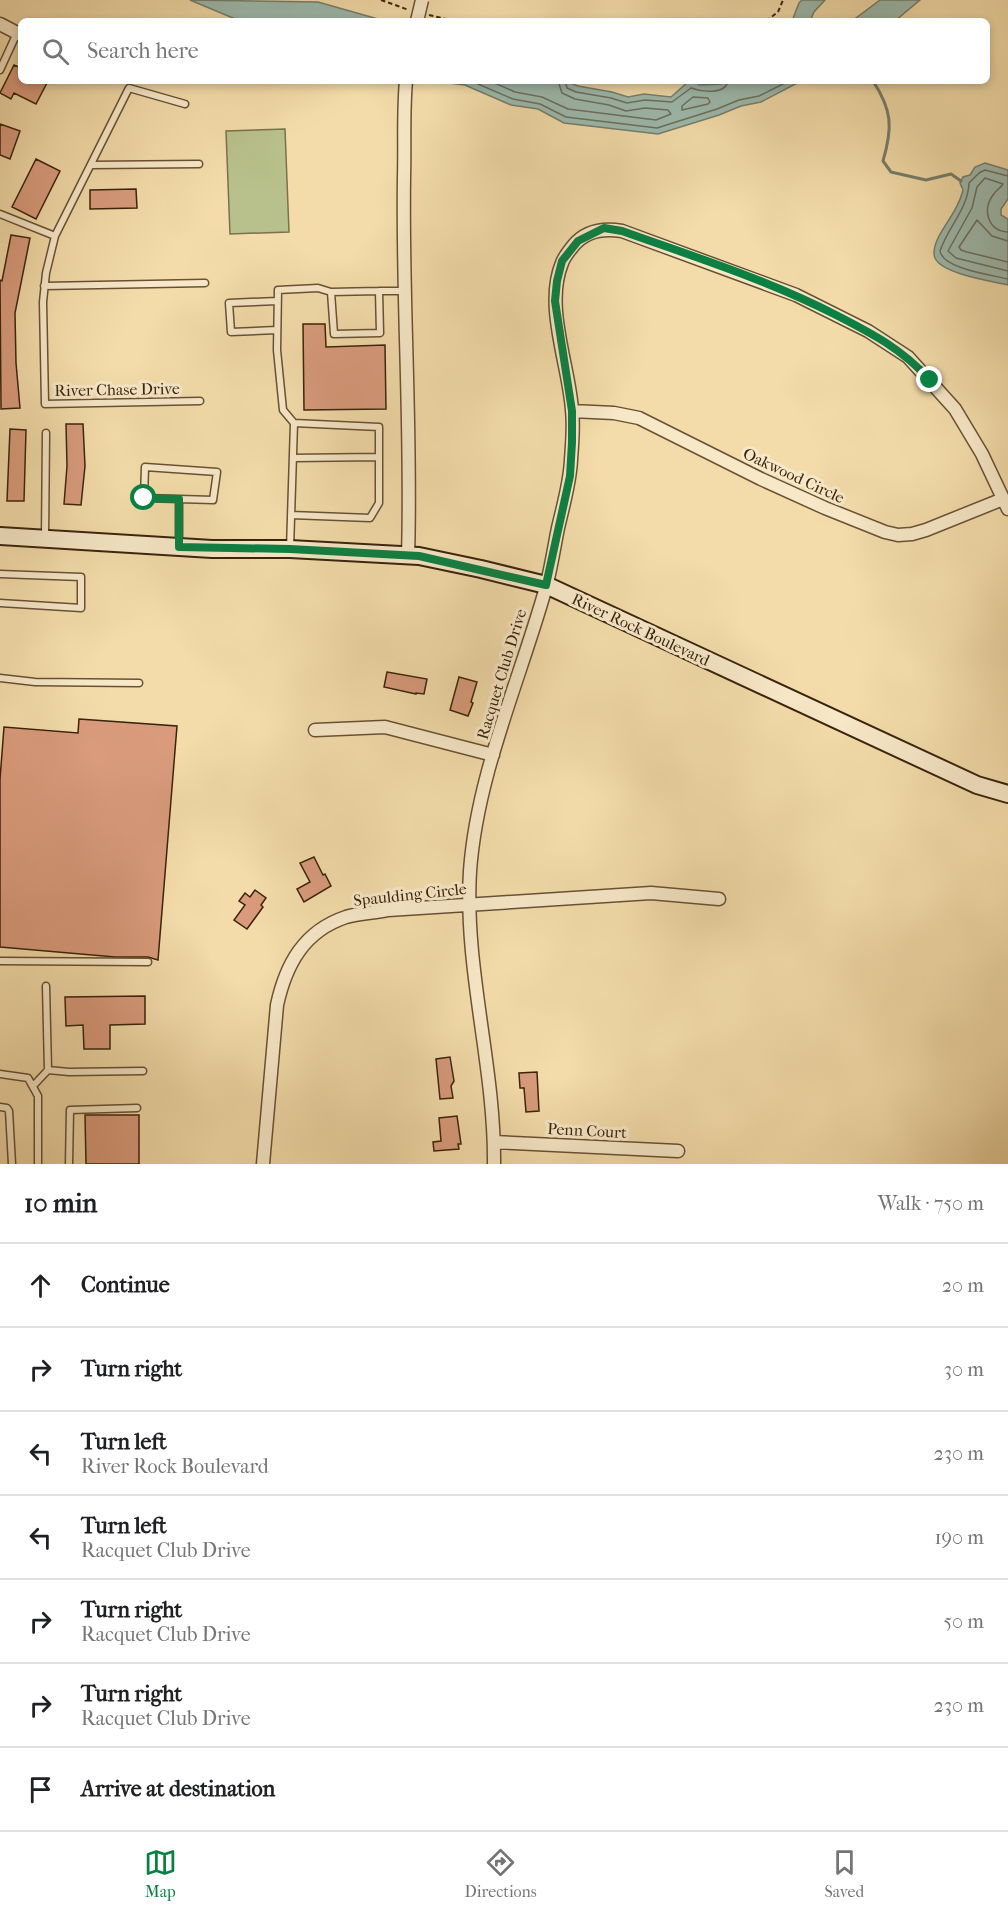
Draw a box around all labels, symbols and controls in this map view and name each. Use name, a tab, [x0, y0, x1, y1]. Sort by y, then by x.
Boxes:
search box	[18, 18, 990, 84]
icon: search	[39, 35, 72, 68]
text: Search here	[87, 38, 199, 64]
route end	[916, 366, 942, 392]
street label: River Chase Drive	[54, 379, 180, 400]
street label: Oakwood Circle	[740, 444, 848, 507]
route start	[130, 484, 156, 510]
street label: River Rock Boulevard	[569, 589, 713, 670]
street label: Racquet Club Drive	[473, 606, 530, 742]
street label: Spaulding Circle	[353, 879, 468, 910]
street label: Penn Court	[547, 1119, 628, 1142]
text: 10 min	[24, 1188, 97, 1219]
text: Walk · 750 m	[878, 1192, 984, 1215]
icon: ahead	[24, 1269, 57, 1302]
text: Continue	[81, 1272, 170, 1298]
text: 20 m	[942, 1274, 984, 1297]
icon: right	[24, 1353, 57, 1386]
text: Turn right	[81, 1356, 182, 1382]
text: 30 m	[944, 1358, 984, 1381]
text: Turn left	[81, 1429, 167, 1455]
icon: left	[24, 1437, 57, 1470]
text: 230 m	[934, 1442, 984, 1465]
text: River Rock Boulevard	[81, 1455, 269, 1478]
text: Turn left	[81, 1513, 167, 1539]
icon: left	[24, 1521, 57, 1554]
text: 190 m	[934, 1526, 984, 1549]
text: Racquet Club Drive	[81, 1539, 251, 1562]
text: Turn right	[81, 1597, 182, 1623]
icon: right	[24, 1605, 57, 1638]
text: 50 m	[943, 1610, 984, 1633]
text: Racquet Club Drive	[81, 1623, 251, 1646]
text: Turn right	[81, 1681, 182, 1707]
icon: right	[24, 1689, 57, 1722]
text: 230 m	[934, 1694, 984, 1717]
text: Racquet Club Drive	[81, 1707, 251, 1730]
icon: arrive	[24, 1773, 57, 1806]
text: Arrive at destination	[81, 1776, 275, 1802]
tab: Map	[144, 1846, 177, 1901]
tab: Directions	[465, 1846, 537, 1901]
tab: Saved	[824, 1846, 864, 1901]

